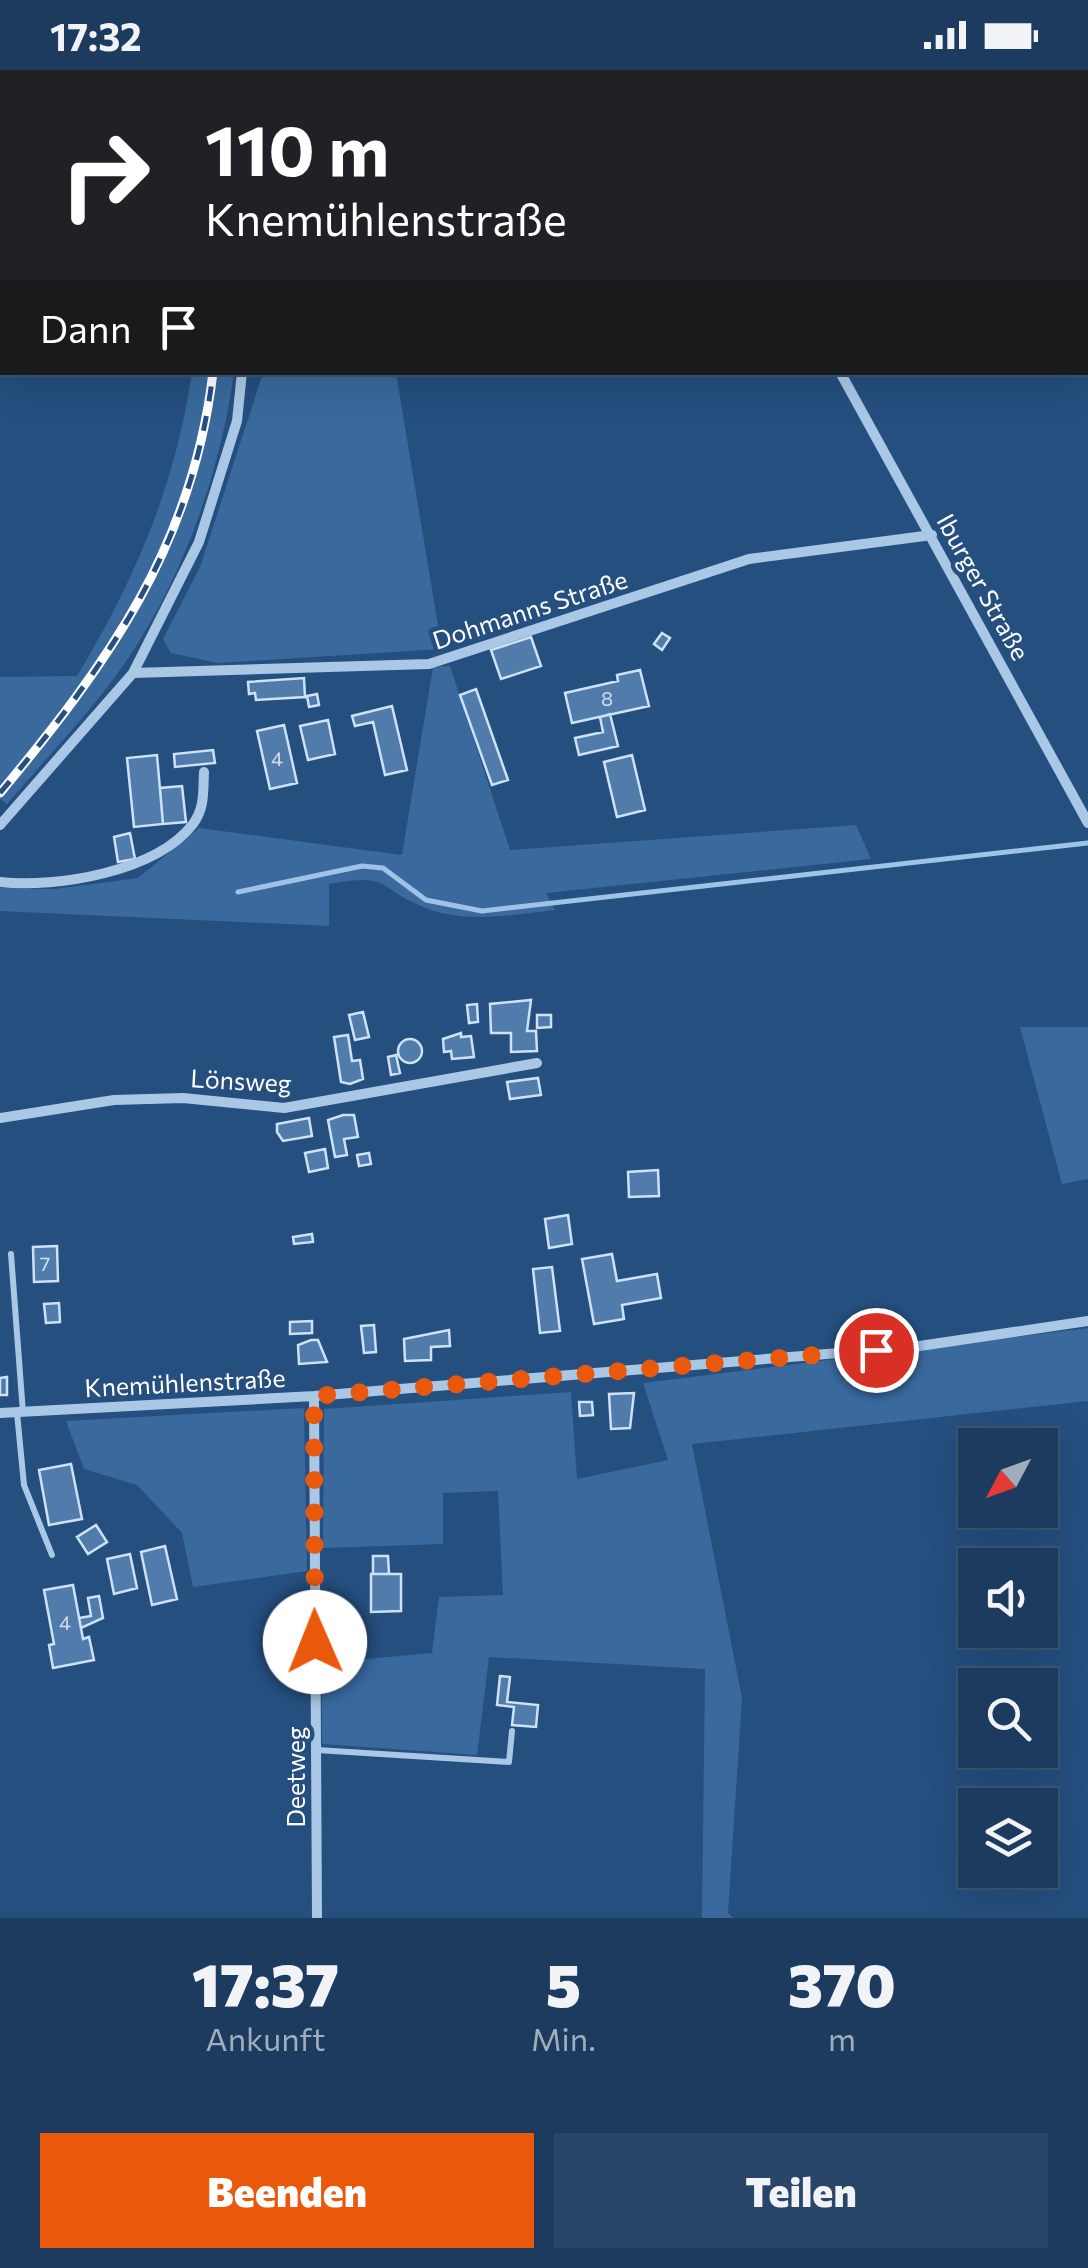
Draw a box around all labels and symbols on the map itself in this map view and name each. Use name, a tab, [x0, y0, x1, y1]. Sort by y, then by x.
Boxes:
street label: Iburger Straße	[931, 508, 1036, 665]
street label: Dohmanns Straße	[428, 563, 631, 655]
house number: 8	[601, 686, 613, 710]
house number: 4	[271, 746, 283, 770]
street label: Lönsweg	[190, 1062, 293, 1098]
house number: 7	[40, 1251, 50, 1275]
pin	[834, 1308, 919, 1393]
street label: Knemühlenstraße	[84, 1362, 286, 1402]
north arrow	[958, 1428, 1058, 1528]
position arrow	[263, 1590, 367, 1694]
house number: 4	[59, 1610, 71, 1634]
street label: Deetweg	[280, 1726, 310, 1828]

